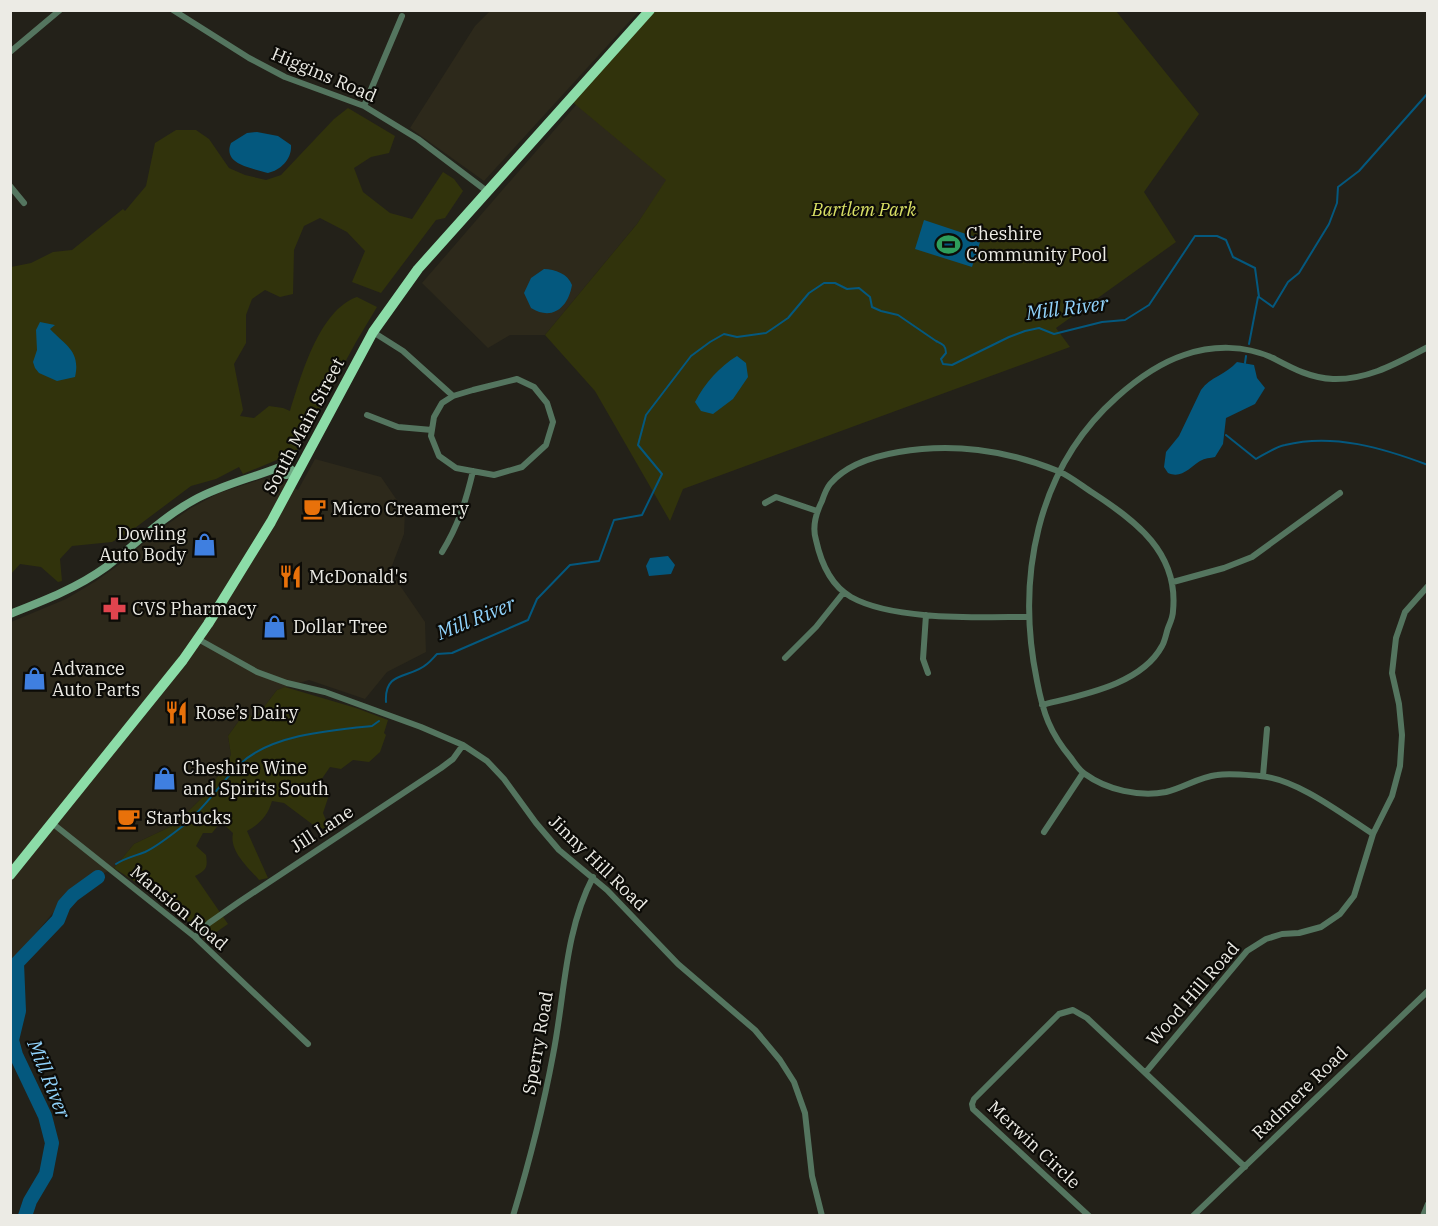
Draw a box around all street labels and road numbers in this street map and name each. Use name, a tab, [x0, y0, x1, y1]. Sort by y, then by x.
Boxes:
street label: Higgins Road	[268, 42, 381, 107]
street label: South Main Street	[258, 354, 349, 498]
street label: Jill Lane	[286, 800, 358, 857]
street label: Jinny Hill Road	[544, 810, 652, 915]
street label: Mansion Road	[126, 860, 233, 955]
street label: Wood Hill Road	[1141, 937, 1244, 1050]
street label: Sperry Road	[517, 989, 558, 1096]
street label: Radmere Road	[1247, 1041, 1352, 1144]
street label: Merwin Circle	[983, 1096, 1086, 1194]

